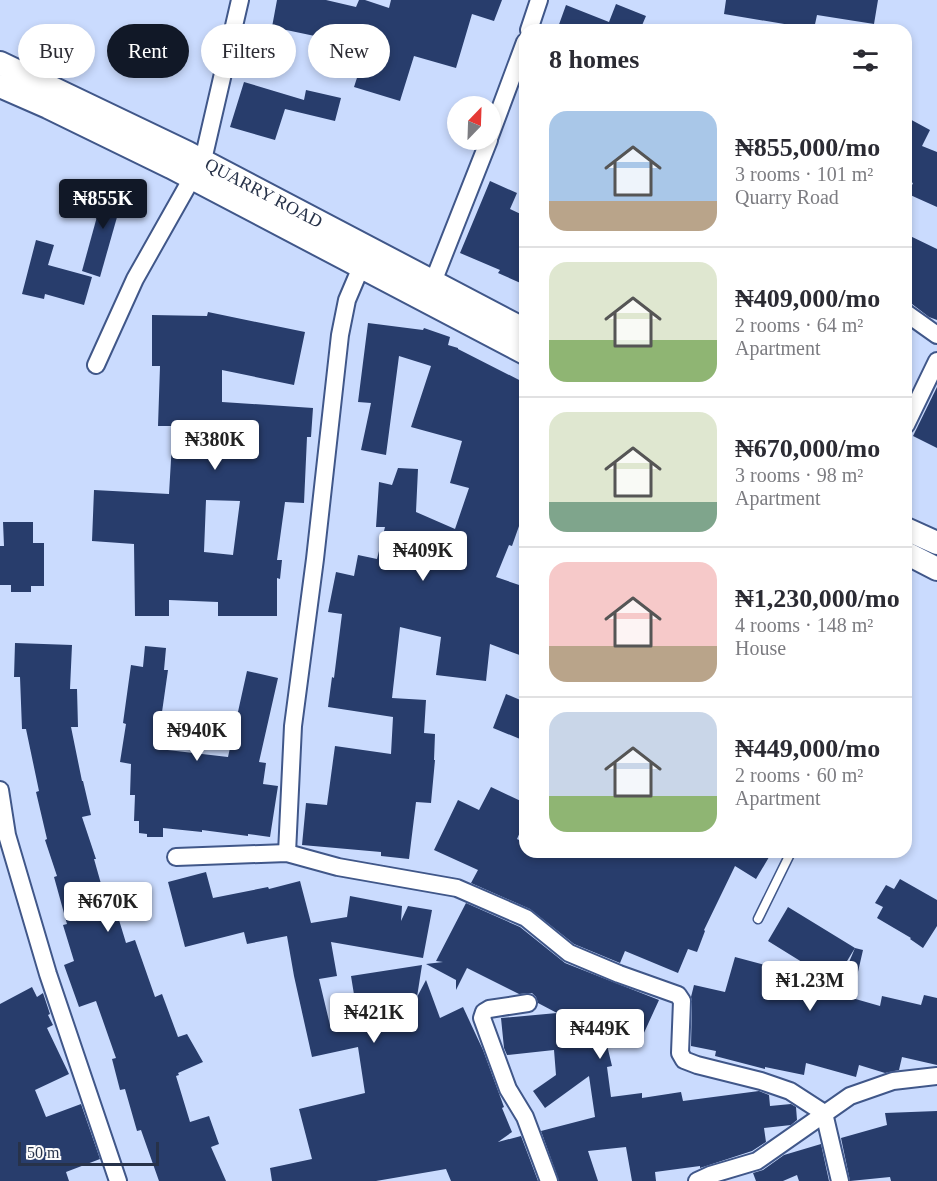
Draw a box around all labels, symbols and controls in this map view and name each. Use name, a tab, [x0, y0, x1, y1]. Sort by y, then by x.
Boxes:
chip: Buy	[18, 24, 95, 78]
chip: Rent	[107, 24, 189, 78]
chip: Filters	[201, 24, 296, 78]
chip: New	[308, 24, 390, 78]
icon: filters	[849, 44, 882, 77]
text: 8 homes	[549, 45, 639, 74]
north arrow	[447, 96, 501, 150]
map controls	[447, 96, 501, 150]
text: ₦855,000/mo	[735, 133, 880, 162]
icon: home	[597, 135, 669, 207]
street label: QUARRY ROAD	[202, 154, 326, 232]
text: 3 rooms · 101 m²	[735, 163, 873, 185]
pin: ₦855K	[61, 179, 145, 230]
text: Quarry Road	[735, 186, 839, 208]
text: ₦855K	[73, 187, 133, 209]
text: ₦409,000/mo	[735, 284, 880, 313]
icon: home	[597, 286, 669, 358]
text: 2 rooms · 64 m²	[735, 314, 863, 336]
text: Apartment	[735, 337, 821, 359]
pin: ₦380K	[173, 420, 257, 471]
text: ₦380K	[185, 428, 245, 450]
text: ₦670,000/mo	[735, 434, 880, 463]
icon: home	[597, 436, 669, 508]
text: 3 rooms · 98 m²	[735, 464, 863, 486]
text: Apartment	[735, 487, 821, 509]
pin: ₦409K	[381, 531, 465, 582]
text: ₦409K	[393, 539, 453, 561]
text: ₦1,230,000/mo	[735, 584, 900, 613]
icon: home	[597, 586, 669, 658]
text: 4 rooms · 148 m²	[735, 614, 873, 636]
text: House	[735, 637, 786, 659]
pin: ₦940K	[155, 711, 239, 762]
text: ₦940K	[167, 719, 227, 741]
text: ₦449,000/mo	[735, 734, 880, 763]
icon: home	[597, 736, 669, 808]
text: 2 rooms · 60 m²	[735, 764, 863, 786]
text: Apartment	[735, 787, 821, 809]
pin: ₦670K	[66, 882, 150, 933]
text: ₦670K	[78, 890, 138, 912]
pin: ₦1.23M	[761, 961, 859, 1012]
text: ₦1.23M	[776, 969, 844, 991]
pin: ₦421K	[332, 993, 416, 1044]
text: ₦421K	[344, 1001, 404, 1023]
pin: ₦449K	[558, 1009, 642, 1060]
text: ₦449K	[570, 1017, 630, 1039]
scale bar	[18, 1139, 159, 1166]
text: 50 m	[27, 1144, 59, 1161]

